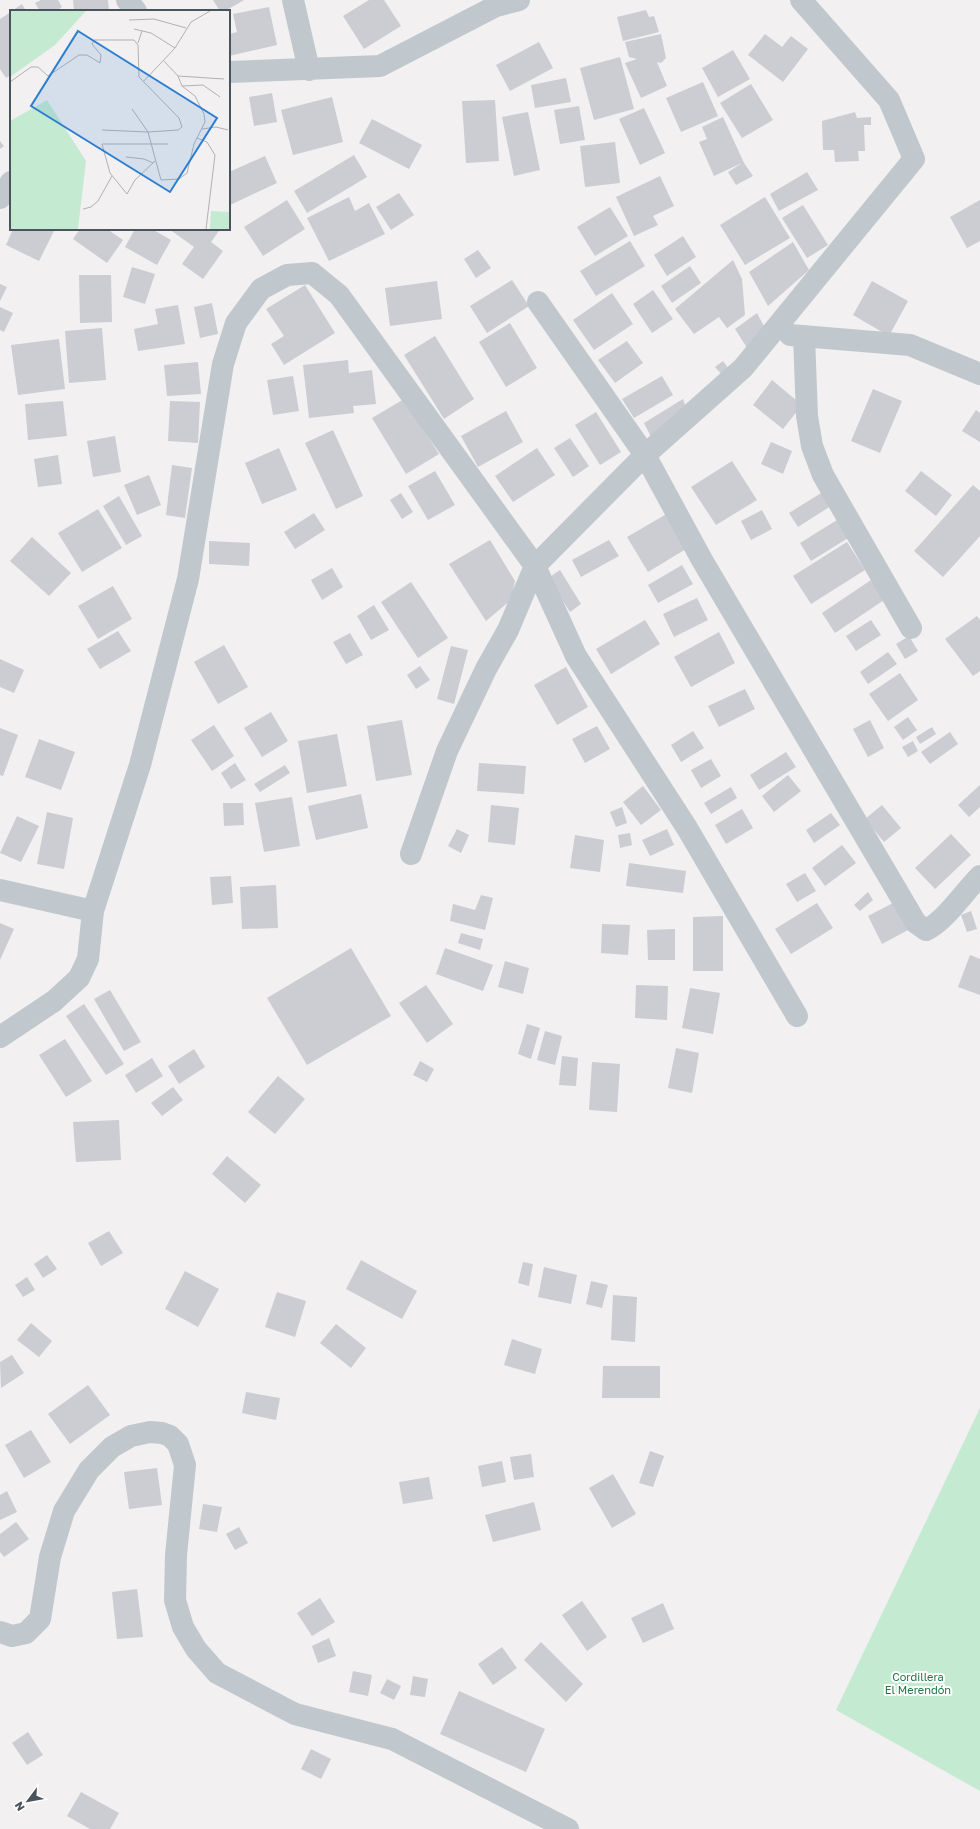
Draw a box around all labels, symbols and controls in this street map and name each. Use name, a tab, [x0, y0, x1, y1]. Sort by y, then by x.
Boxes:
inset map	[10, 10, 230, 230]
park label: Cordillera El Merendón	[885, 1670, 951, 1696]
north arrow	[8, 1781, 48, 1821]
text: N	[11, 1800, 27, 1814]

